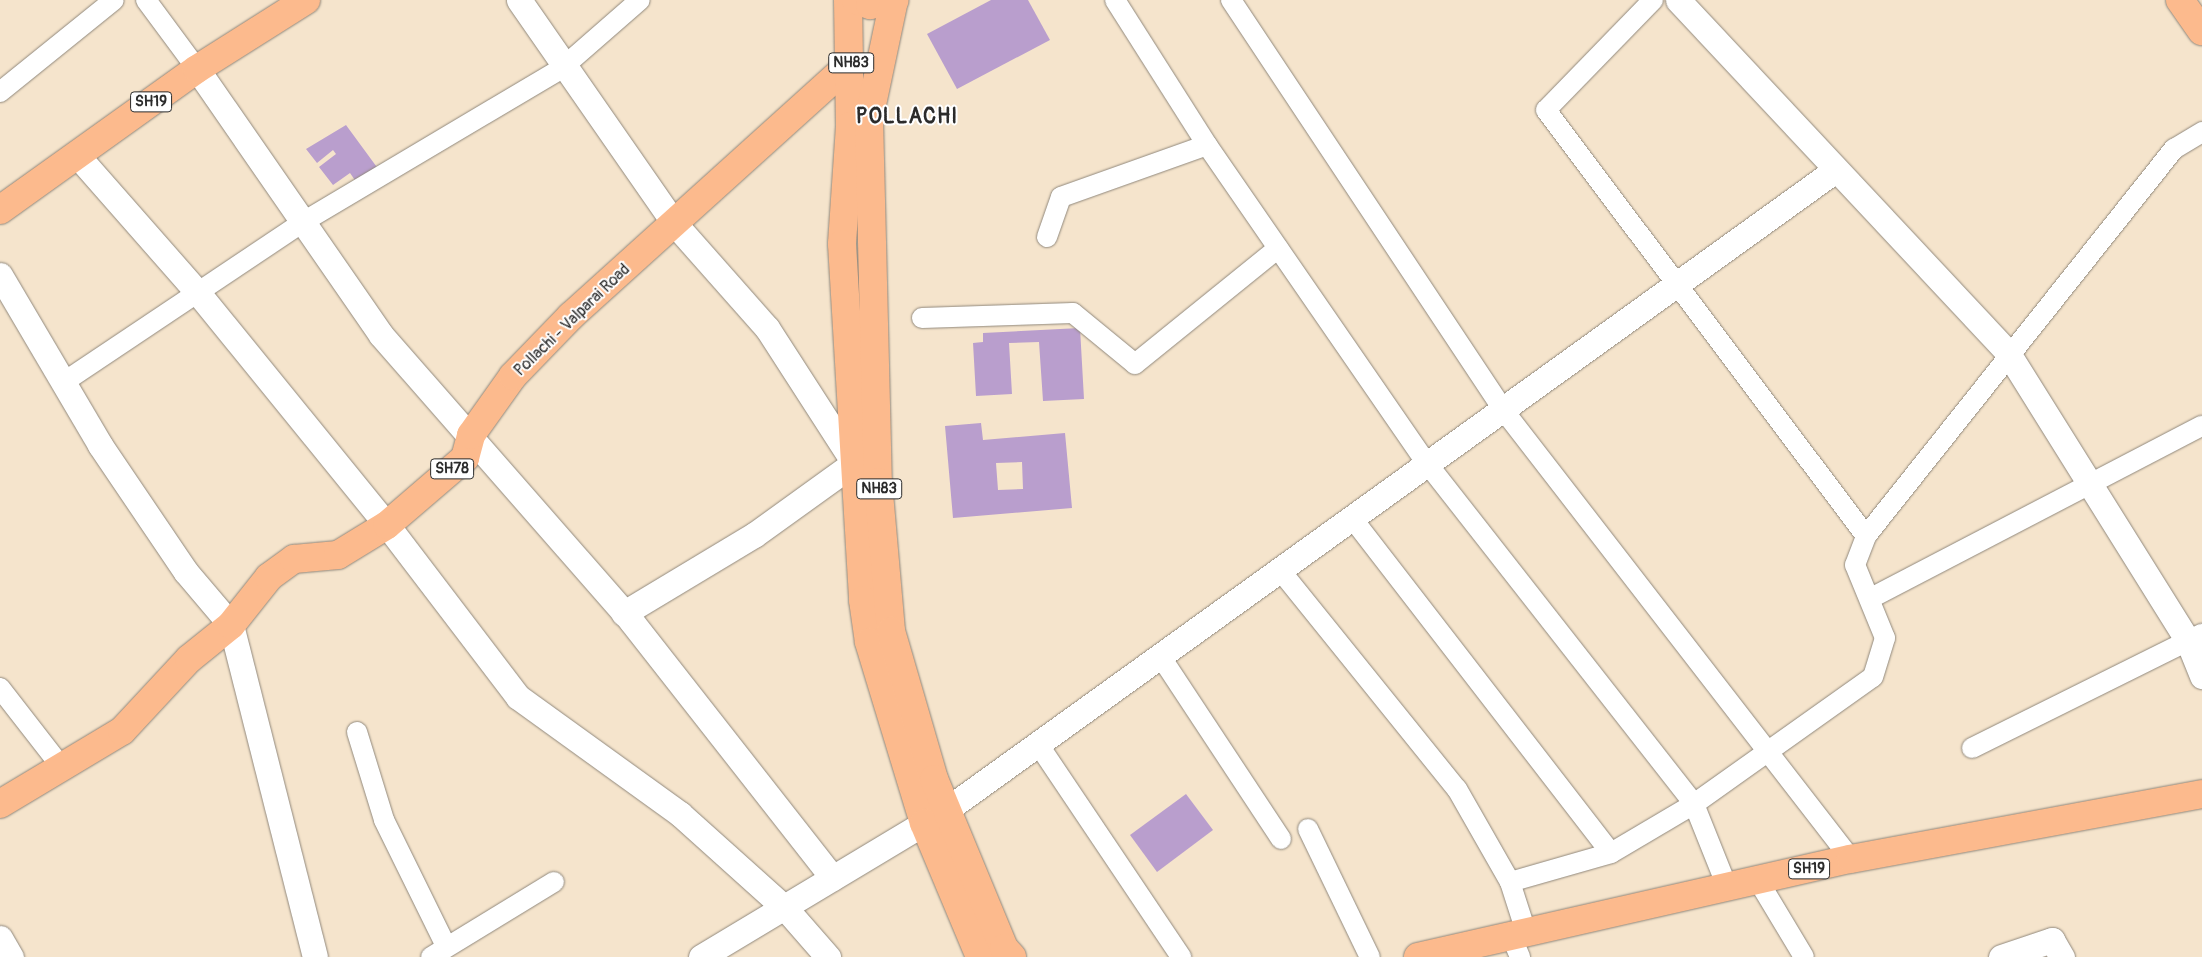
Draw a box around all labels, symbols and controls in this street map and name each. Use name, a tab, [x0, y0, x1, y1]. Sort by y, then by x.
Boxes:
road number: NH83	[827, 50, 875, 76]
road number: SH19	[130, 90, 172, 114]
district label: POLLACHI	[855, 104, 959, 130]
street label: Pollachi - Valparai Road	[510, 260, 634, 380]
road number: SH78	[430, 456, 474, 482]
road number: NH83	[855, 476, 903, 502]
road number: SH19	[1788, 856, 1830, 882]

